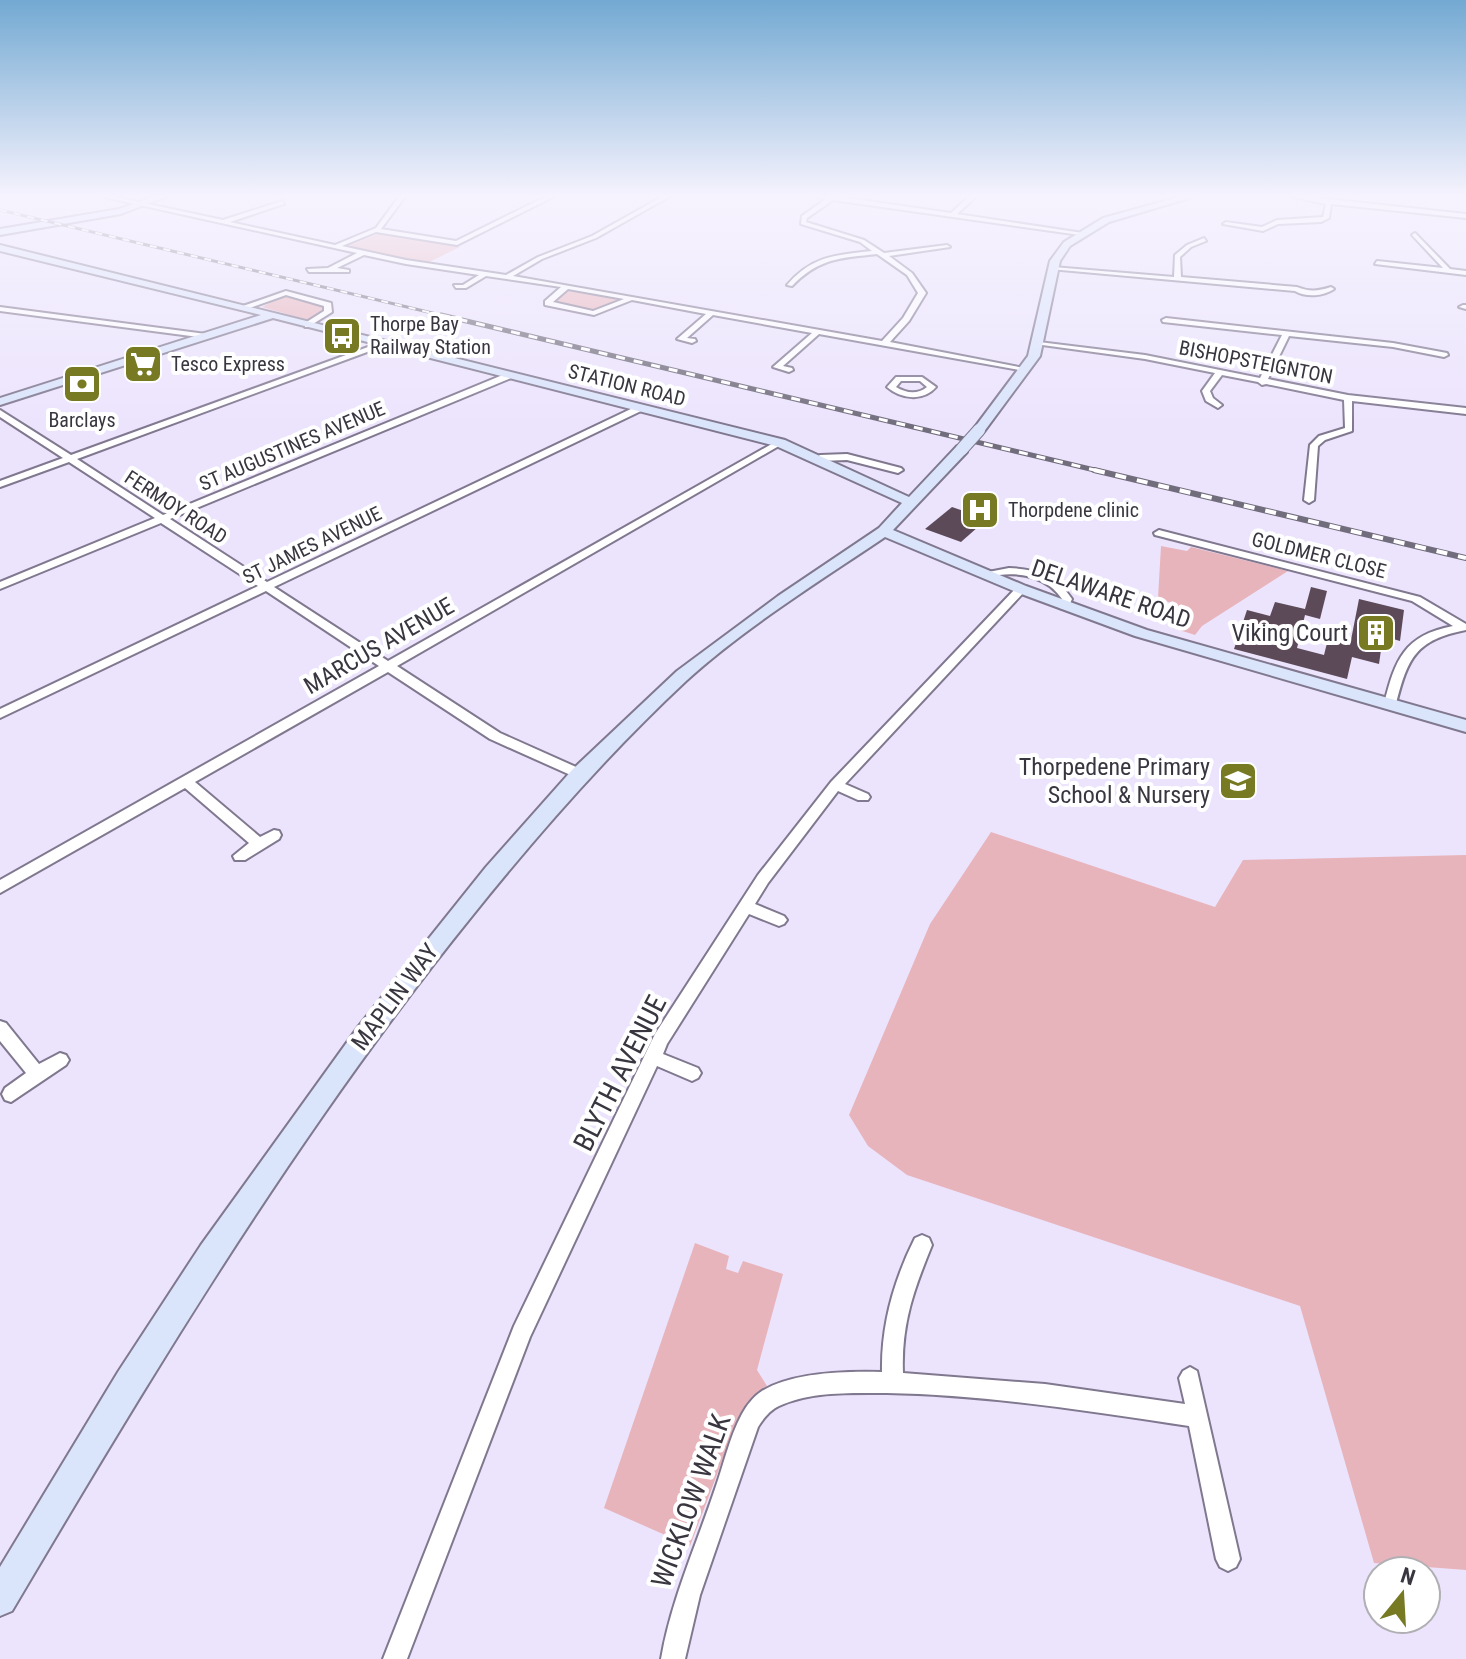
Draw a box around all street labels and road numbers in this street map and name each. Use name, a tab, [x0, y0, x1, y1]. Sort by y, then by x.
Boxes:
street label: BISHOPSTEIGNTON	[1177, 335, 1335, 389]
street label: STATION ROAD	[566, 359, 688, 411]
street label: ST AUGUSTINES AVENUE	[196, 396, 388, 496]
street label: FERMOY ROAD	[120, 465, 232, 549]
street label: ST JAMES AVENUE	[239, 501, 385, 589]
street label: GOLDMER CLOSE	[1249, 527, 1389, 583]
street label: DELAWARE ROAD	[1028, 554, 1194, 634]
street label: MARCUS AVENUE	[299, 592, 459, 700]
street label: MAPLIN WAY	[346, 938, 444, 1056]
street label: BLYTH AVENUE	[567, 990, 673, 1156]
street label: WICKLOW WALK	[644, 1409, 738, 1592]

